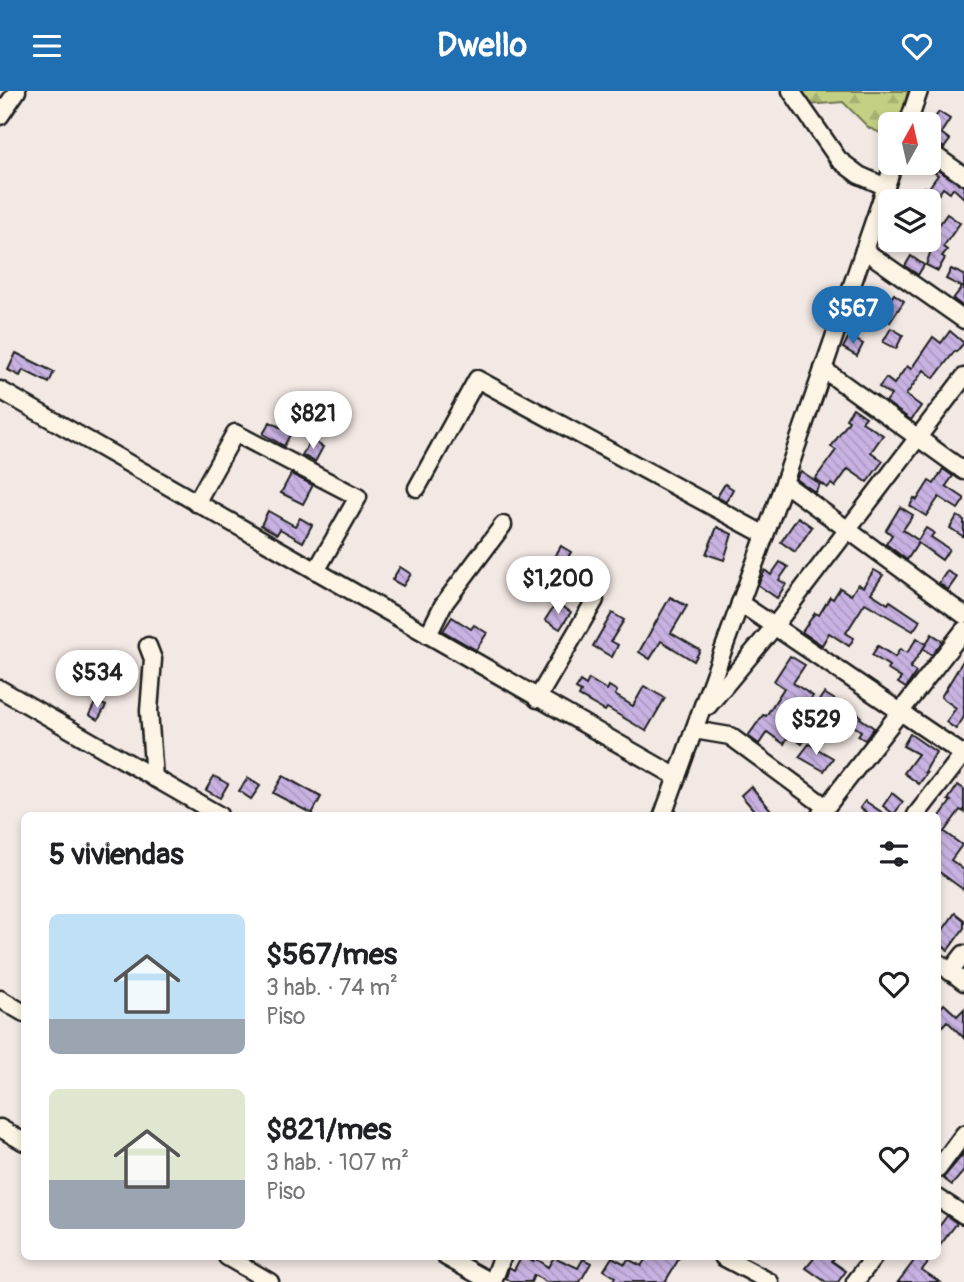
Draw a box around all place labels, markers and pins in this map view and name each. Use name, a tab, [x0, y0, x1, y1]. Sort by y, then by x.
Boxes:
pin: $567	[812, 287, 894, 346]
pin: $821	[272, 391, 354, 451]
pin: $1,200	[501, 557, 615, 616]
pin: $534	[56, 651, 138, 710]
pin: $529	[775, 697, 857, 757]

